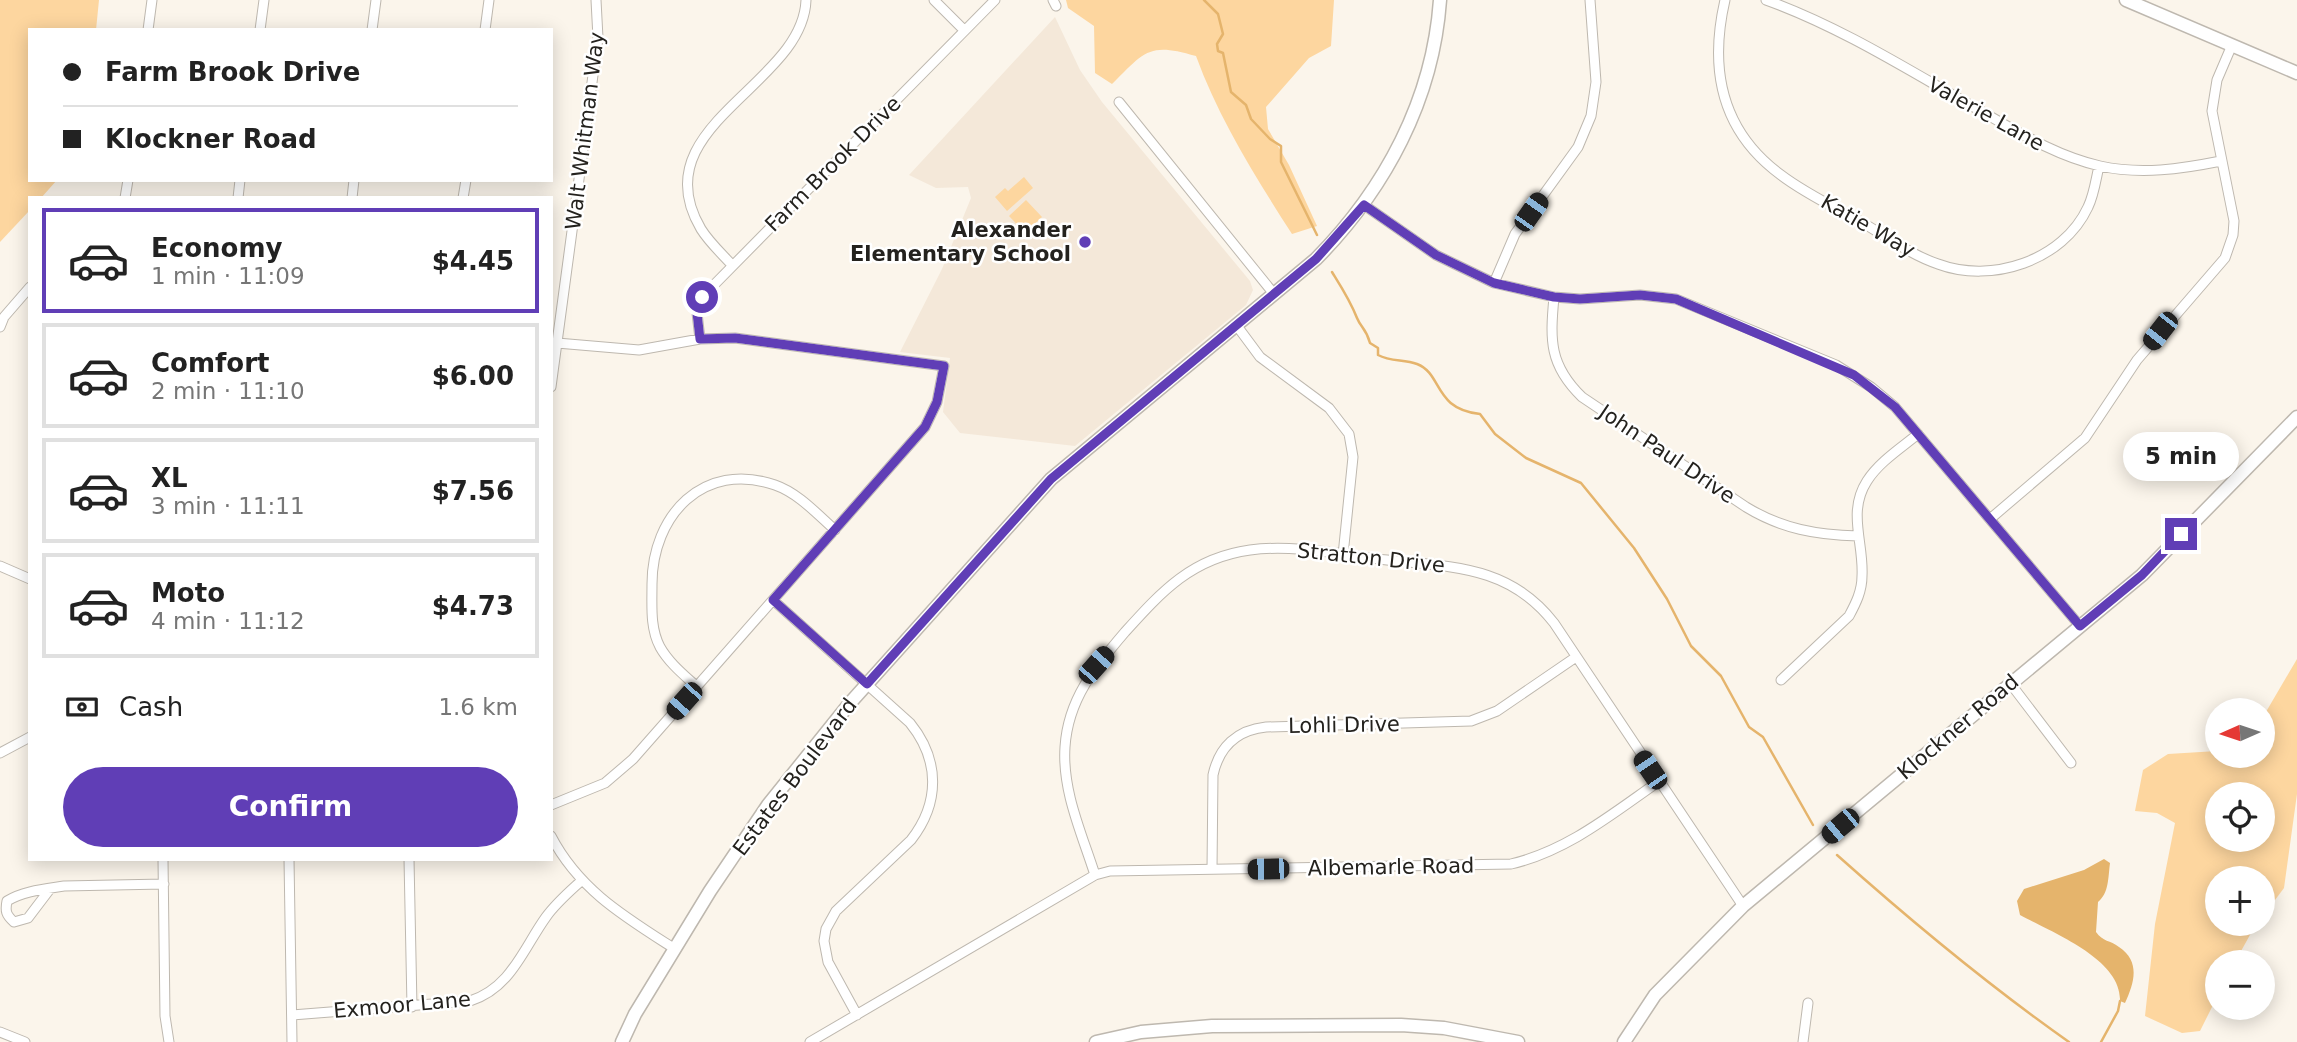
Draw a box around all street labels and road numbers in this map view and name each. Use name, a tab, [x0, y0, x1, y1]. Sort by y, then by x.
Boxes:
street label: Walt Whitman Way	[561, 31, 609, 231]
street label: Valerie Lane	[1924, 72, 2048, 156]
street label: Farm Brook Drive	[760, 91, 906, 237]
street label: Katie Way	[1817, 189, 1919, 263]
street label: John Paul Drive	[1593, 399, 1740, 508]
street label: Stratton Drive	[1296, 538, 1446, 578]
street label: Klockner Road	[1893, 669, 2023, 785]
street label: Estates Boulevard	[728, 694, 862, 860]
street label: Lohli Drive	[1288, 712, 1400, 738]
street label: Albemarle Road	[1308, 854, 1474, 880]
street label: Exmoor Lane	[332, 987, 472, 1023]

